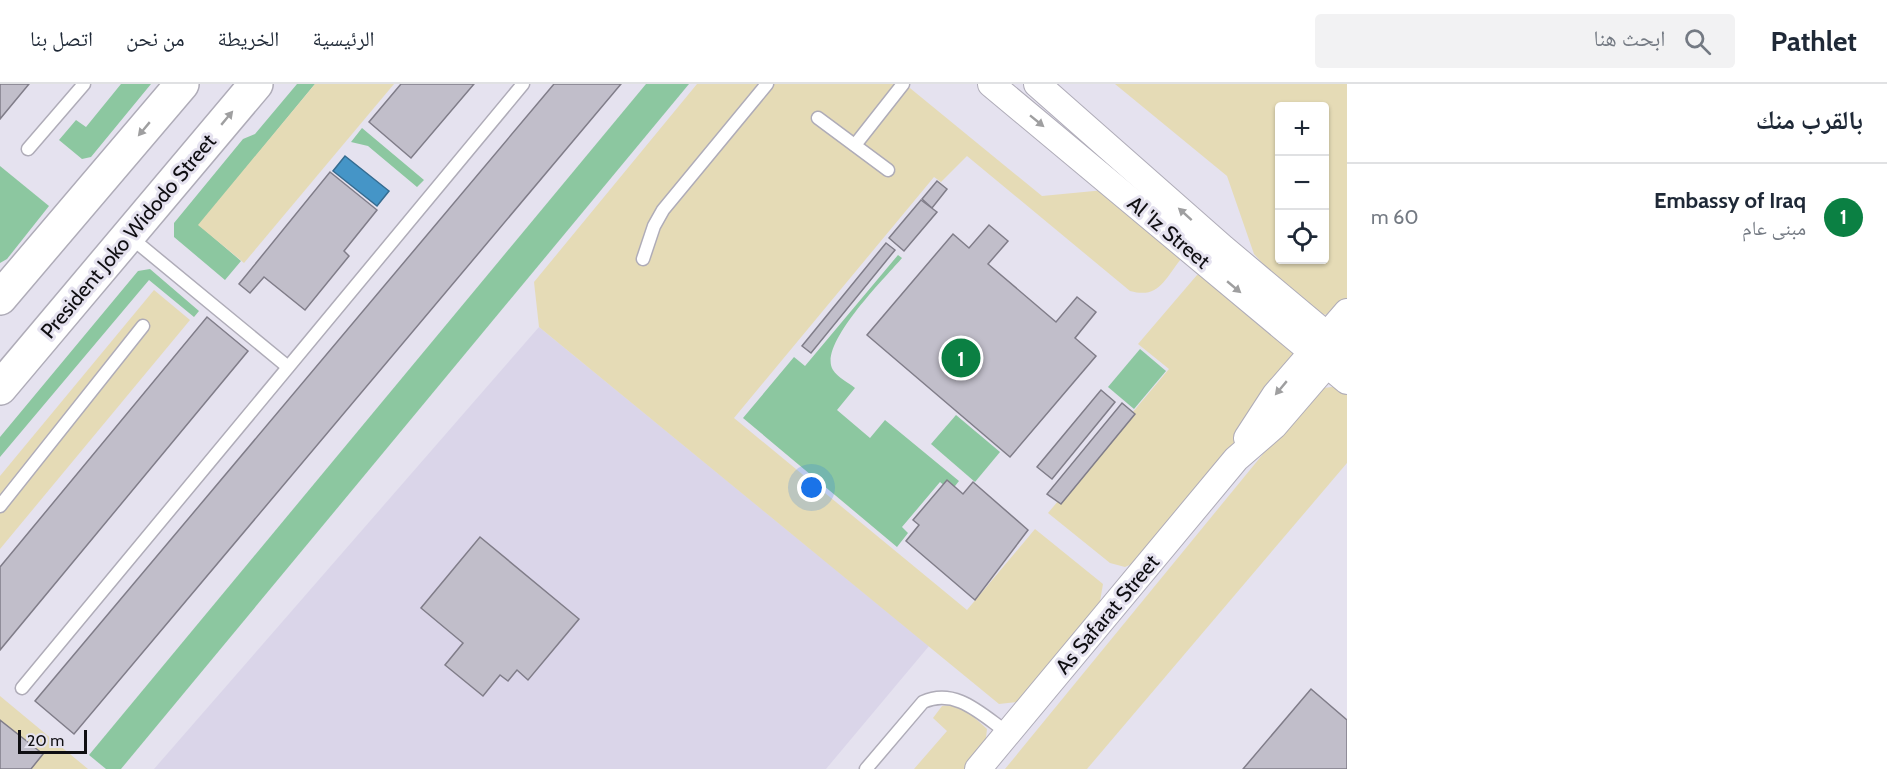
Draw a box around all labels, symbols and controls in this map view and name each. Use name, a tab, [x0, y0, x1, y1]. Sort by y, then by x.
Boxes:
search box	[1315, 14, 1735, 68]
text: Pathlet	[1771, 24, 1857, 58]
text: ابحث هنا	[1594, 25, 1666, 52]
icon: search	[1681, 25, 1714, 58]
text: اتصل بنا	[30, 26, 93, 51]
text: من نحن	[126, 26, 185, 51]
text: الخريطة	[218, 26, 279, 51]
text: الرئيسية	[312, 26, 375, 51]
map controls	[1275, 102, 1329, 264]
button: +	[1275, 102, 1329, 156]
text: بالقرب منك	[1756, 104, 1863, 136]
one-way arrow	[220, 110, 233, 126]
one-way arrow	[1029, 114, 1045, 127]
one-way arrow	[138, 121, 151, 136]
street label: President Joko Widodo Street	[35, 129, 221, 343]
button: −	[1275, 156, 1329, 210]
text: Embassy of Iraq	[1654, 187, 1806, 214]
street label: Al 'Iz Street	[1123, 190, 1215, 274]
text: 60 m	[1371, 205, 1418, 229]
text: 1	[1840, 205, 1847, 229]
one-way arrow	[1178, 207, 1193, 221]
button: locate	[1275, 210, 1329, 264]
text: مبنى عام	[1742, 216, 1806, 240]
one-way arrow	[1226, 280, 1241, 293]
pin: 1	[942, 336, 980, 380]
one-way arrow	[1275, 380, 1288, 396]
your location	[797, 473, 826, 502]
street label: As Safarat Street	[1050, 549, 1164, 679]
scale bar	[18, 727, 87, 754]
text: 20 m	[27, 731, 64, 750]

